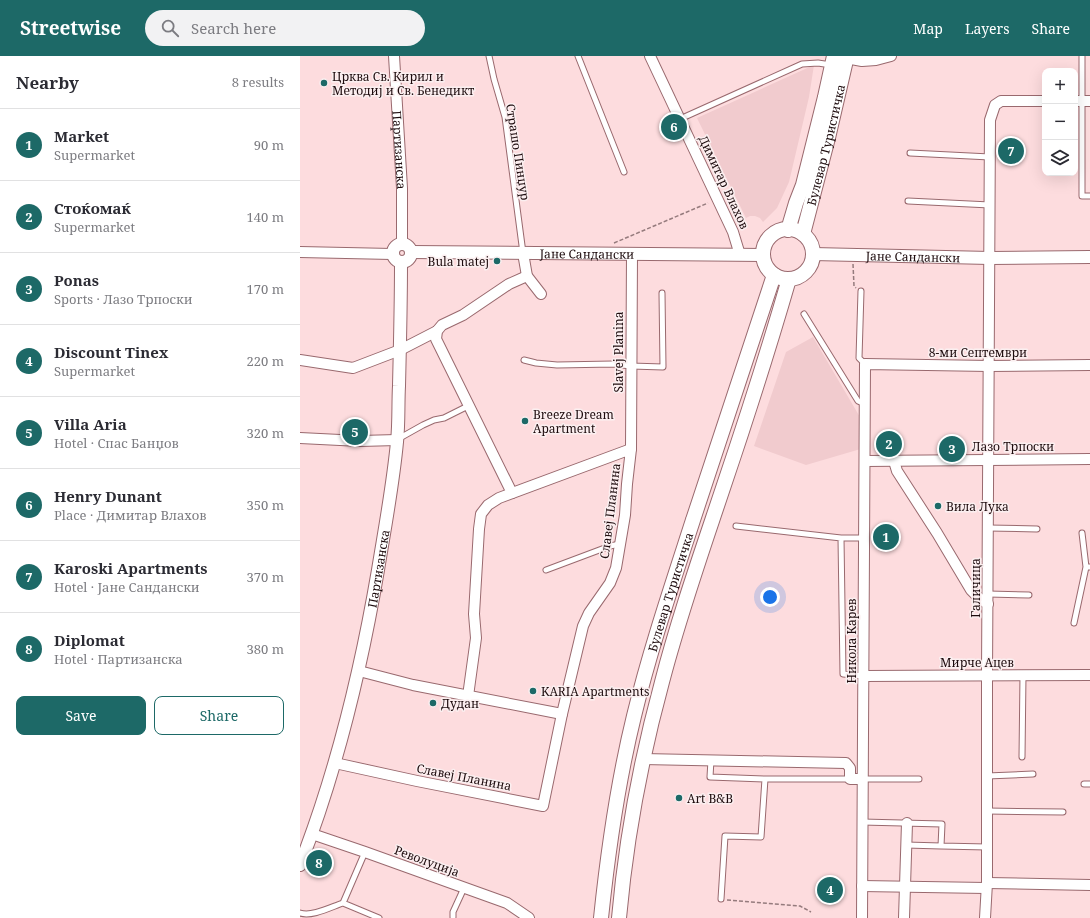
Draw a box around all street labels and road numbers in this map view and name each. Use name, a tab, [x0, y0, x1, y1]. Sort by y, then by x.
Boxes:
street label: Булевар Туристичка	[802, 82, 849, 207]
street label: Страшо Пинџур	[502, 103, 534, 202]
street label: Партизанска	[389, 110, 411, 190]
street label: Димитар Влахов	[695, 132, 753, 232]
street label: Јане Сандански	[539, 245, 634, 262]
street label: Јане Сандански	[865, 247, 960, 266]
street label: Slavej Planina	[610, 311, 627, 392]
street label: 8-ми Септември	[929, 344, 1027, 361]
street label: Лазо Трпоски	[972, 438, 1054, 455]
street label: Славеј Планина	[596, 462, 624, 560]
street label: Партизанска	[363, 528, 393, 609]
street label: Булевар Туристичка	[643, 530, 697, 654]
street label: Галичица	[967, 558, 984, 618]
street label: Никола Карев	[843, 598, 860, 684]
street label: Мирче Ацев	[940, 654, 1014, 671]
street label: Славеј Планина	[415, 759, 513, 795]
street label: Револуција	[392, 841, 462, 881]

